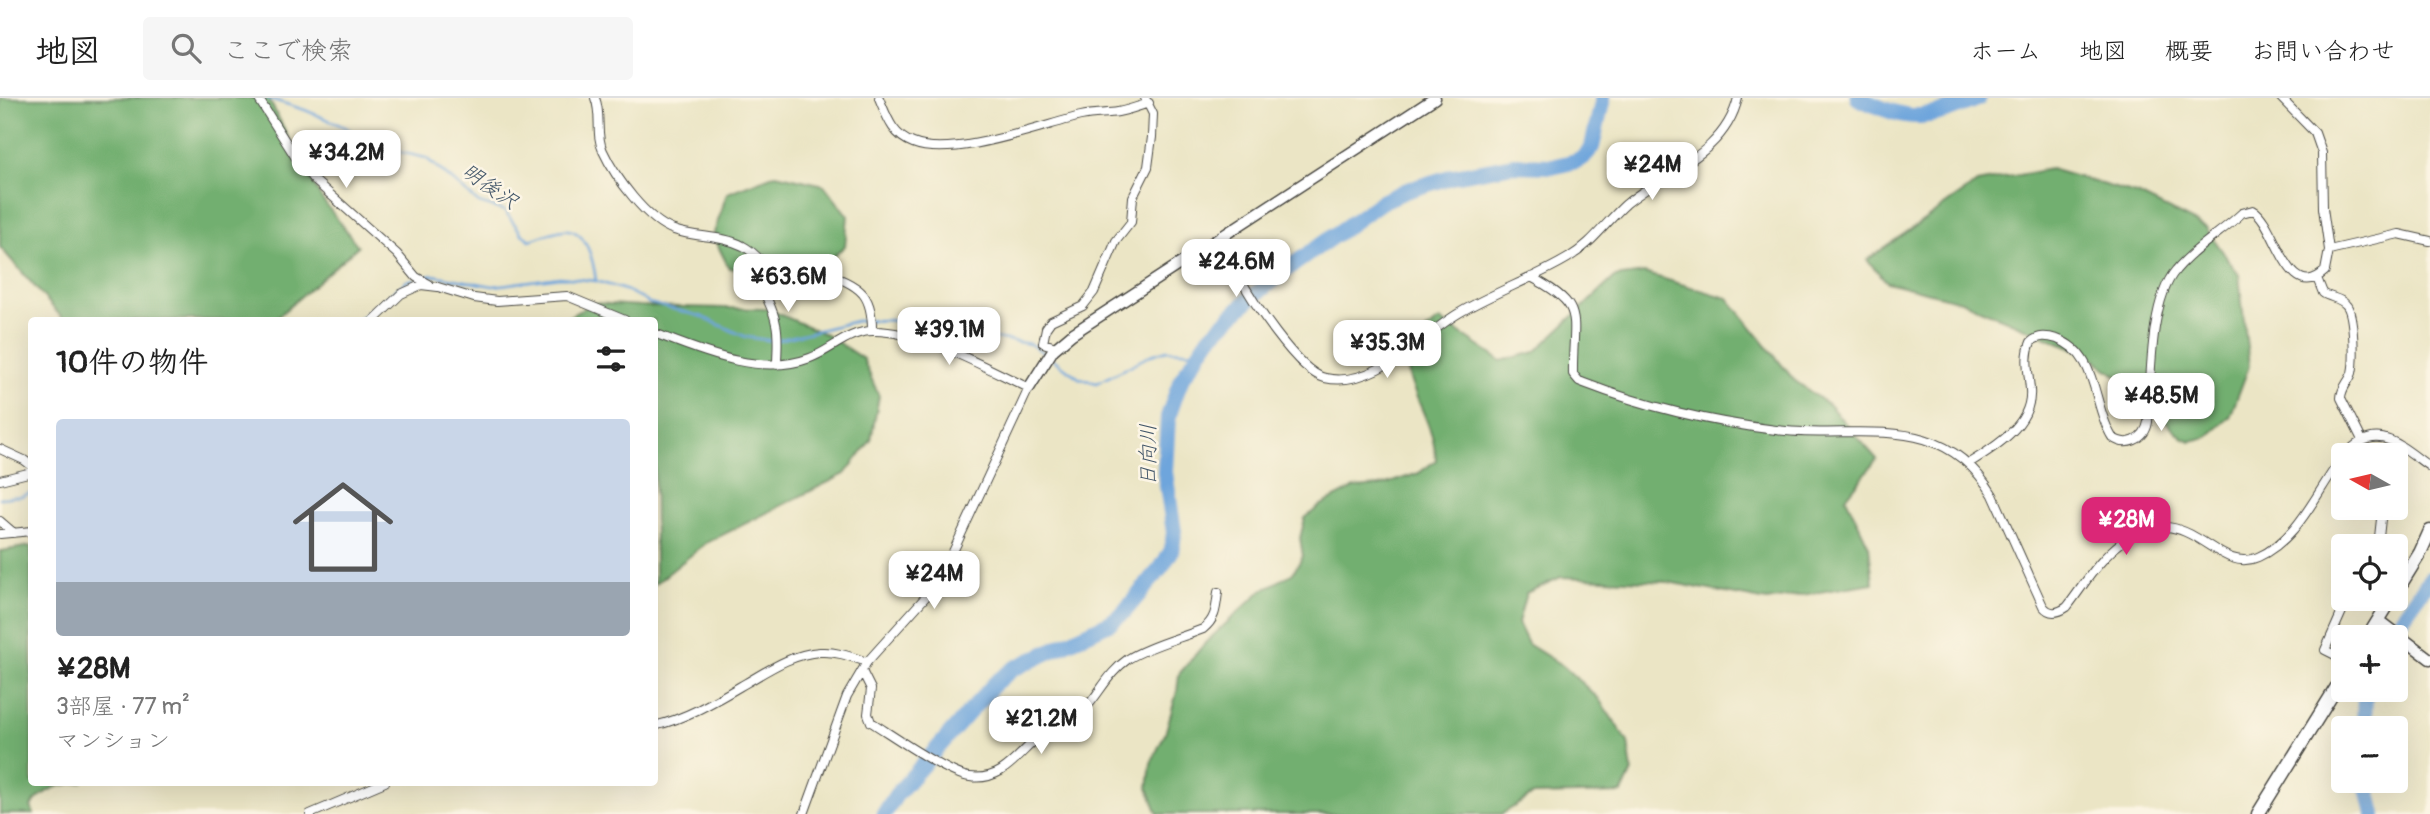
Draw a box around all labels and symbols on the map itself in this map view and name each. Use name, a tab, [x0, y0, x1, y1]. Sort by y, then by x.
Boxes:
pin: ¥34.2M	[289, 130, 403, 190]
pin: ¥24M	[1611, 142, 1693, 202]
water label: 明後沢	[456, 157, 524, 216]
pin: ¥24.6M	[1179, 240, 1293, 299]
pin: ¥63.6M	[731, 254, 845, 314]
pin: ¥39.1M	[892, 308, 1006, 367]
pin: ¥35.3M	[1330, 320, 1444, 380]
pin: ¥48.5M	[2104, 374, 2218, 433]
water label: 日向川	[1135, 424, 1162, 487]
north arrow	[2331, 443, 2408, 520]
pin: ¥28M	[2085, 498, 2167, 557]
pin: ¥24M	[893, 552, 975, 611]
pin: ¥21.2M	[984, 696, 1098, 756]

